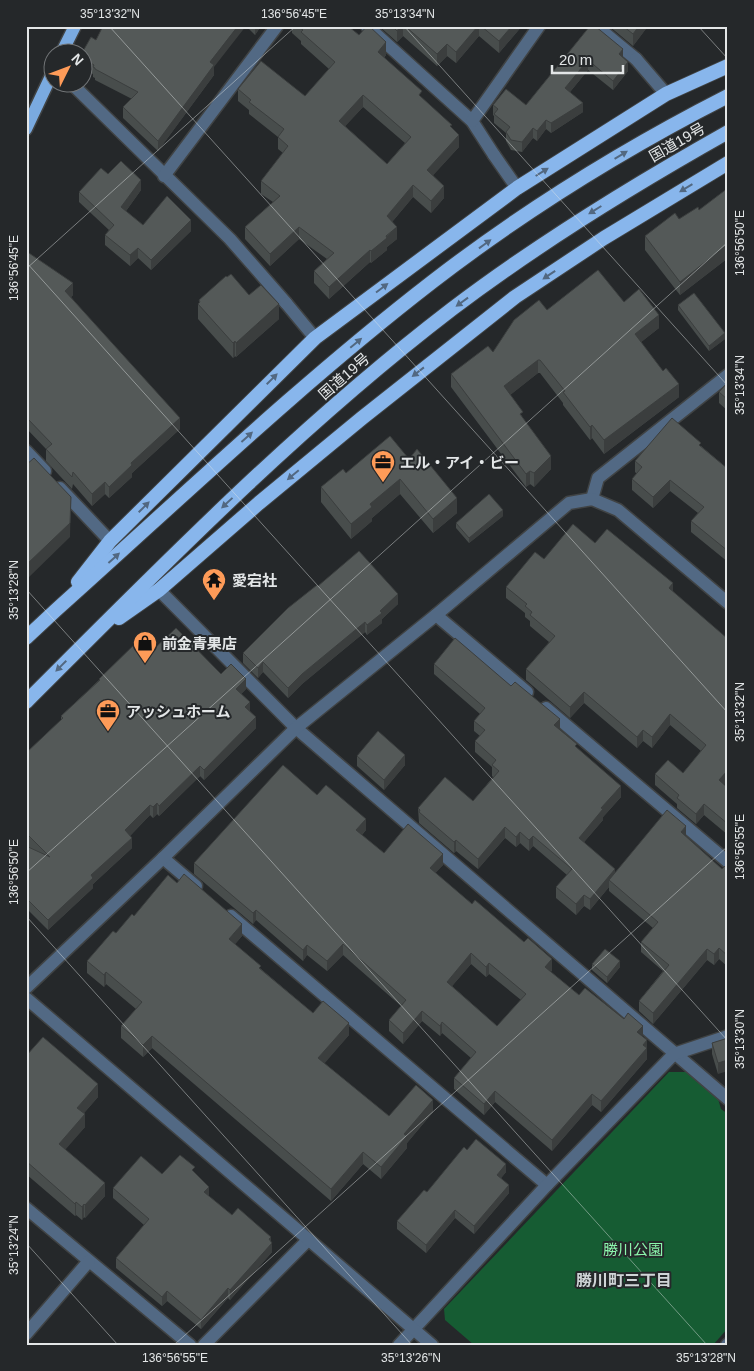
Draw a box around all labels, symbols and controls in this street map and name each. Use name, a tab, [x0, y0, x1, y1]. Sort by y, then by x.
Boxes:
text: 35°13'32"N	[80, 7, 140, 21]
text: 136°56'45"E	[261, 7, 327, 21]
text: 35°13'34"N	[375, 7, 435, 21]
north arrow	[42, 42, 92, 92]
scale bar	[552, 42, 623, 74]
text: N	[68, 50, 87, 68]
text: 20 m	[559, 51, 592, 68]
street label: 国道19号	[646, 119, 708, 165]
one-way arrow	[614, 151, 627, 160]
one-way arrow	[535, 167, 549, 177]
one-way arrow	[680, 184, 693, 193]
one-way arrow	[589, 205, 602, 214]
text: 136°56'50"E	[733, 210, 747, 276]
text: 136°56'45"E	[7, 235, 21, 301]
one-way arrow	[478, 239, 492, 249]
one-way arrow	[542, 270, 555, 280]
one-way arrow	[375, 283, 389, 293]
one-way arrow	[455, 297, 469, 307]
one-way arrow	[350, 338, 362, 349]
street label: 国道19号	[315, 349, 373, 403]
text: 35°13'34"N	[733, 355, 747, 415]
one-way arrow	[412, 366, 425, 377]
one-way arrow	[265, 374, 277, 386]
one-way arrow	[241, 432, 254, 443]
office icon: エル・アイ・ビー	[370, 449, 396, 483]
place label: エル・アイ・ビー	[400, 454, 519, 471]
one-way arrow	[287, 470, 300, 481]
one-way arrow	[221, 497, 233, 509]
one-way arrow	[138, 501, 150, 513]
one-way arrow	[107, 552, 119, 564]
text: 35°13'28"N	[7, 560, 21, 620]
temple icon: 愛宕社	[201, 567, 227, 601]
place label: 愛宕社	[232, 572, 277, 589]
shop icon: 前金青果店	[132, 630, 158, 664]
place label: 前金青果店	[162, 635, 237, 652]
one-way arrow	[56, 660, 68, 672]
text: 35°13'32"N	[733, 682, 747, 742]
office icon: アッシュホーム	[95, 698, 121, 732]
place label: アッシュホーム	[126, 703, 231, 720]
text: 136°56'55"E	[733, 814, 747, 880]
text: 136°56'50"E	[7, 839, 21, 905]
text: 35°13'30"N	[733, 1009, 747, 1069]
text: 35°13'24"N	[7, 1215, 21, 1275]
park label: 勝川公園	[603, 1241, 663, 1258]
district label: 勝川町三丁目	[576, 1272, 672, 1289]
text: 136°56'55"E	[142, 1351, 208, 1365]
text: 35°13'26"N	[381, 1351, 441, 1365]
text: 35°13'28"N	[676, 1351, 736, 1365]

